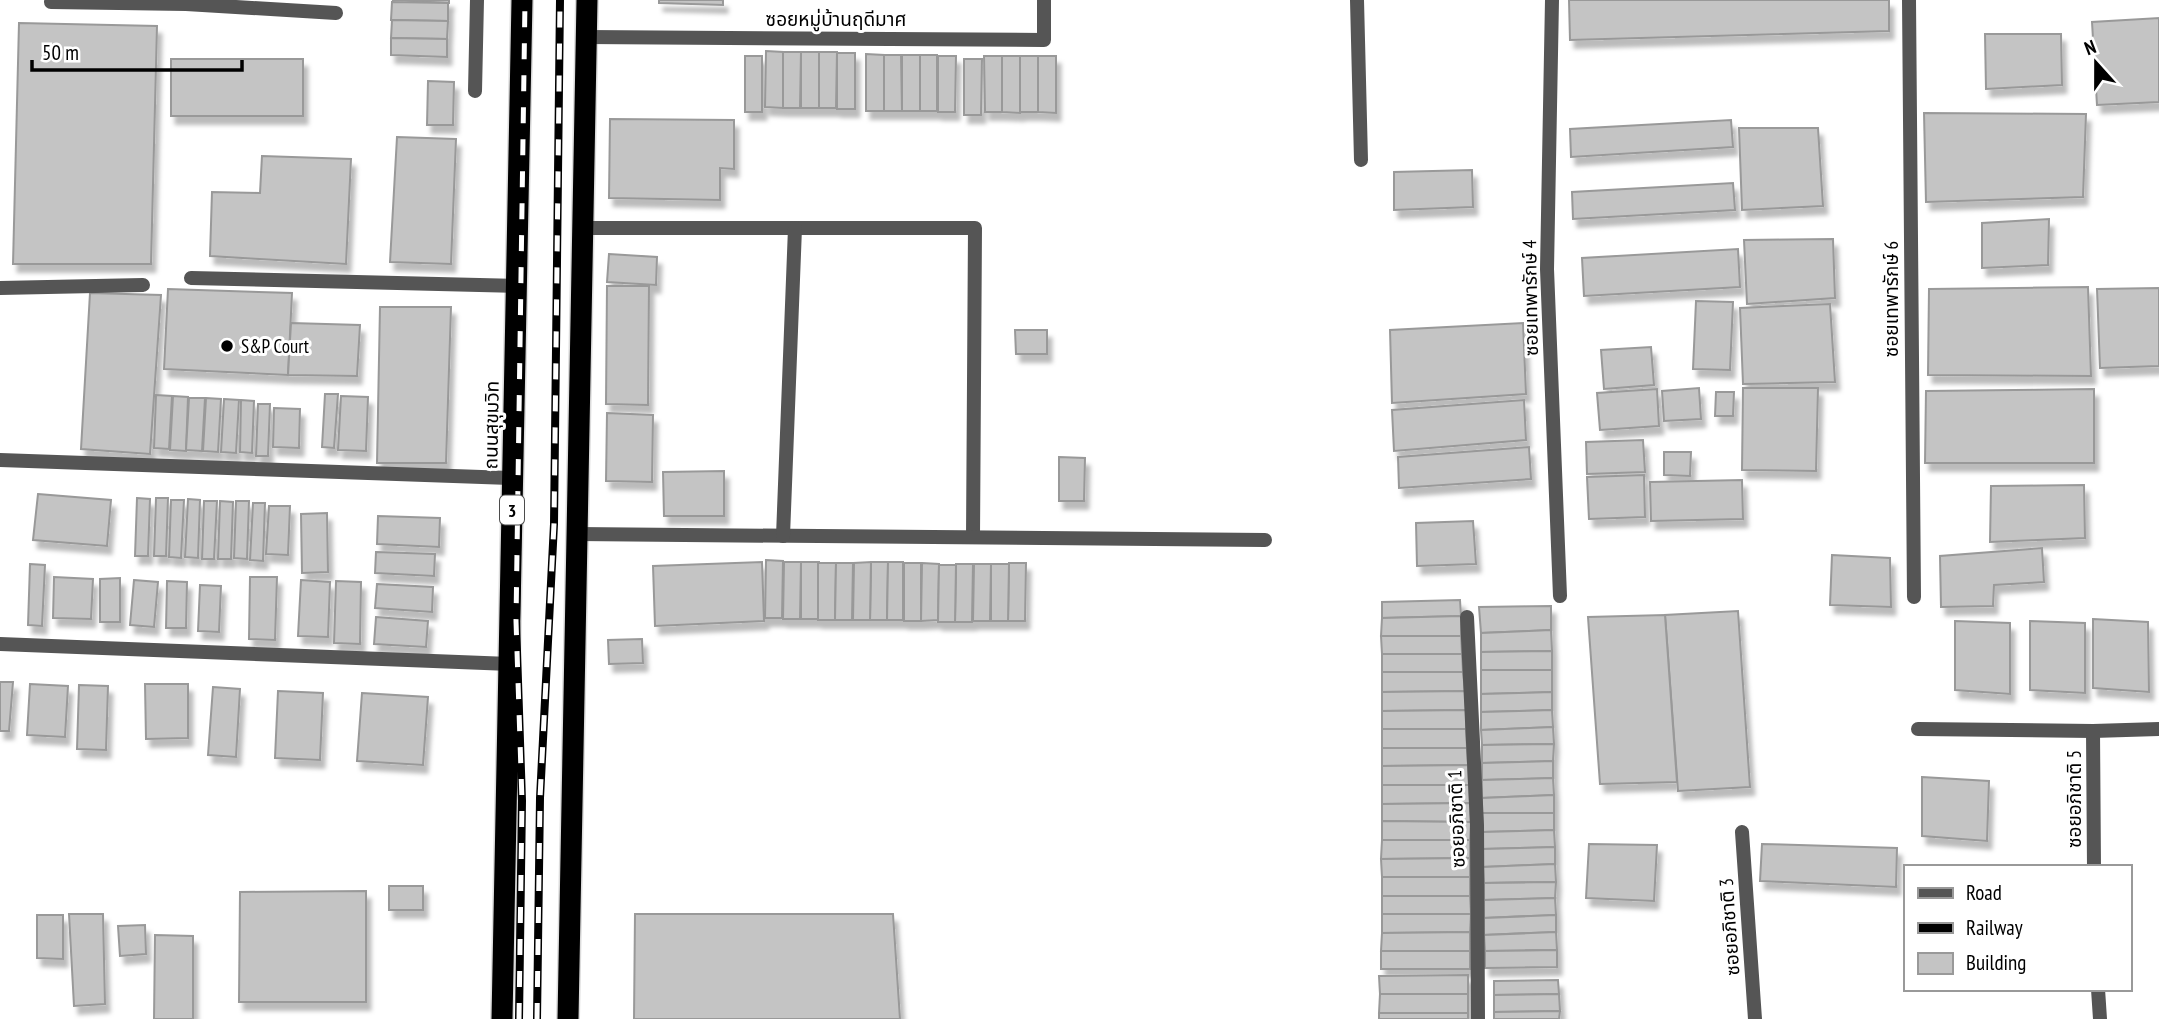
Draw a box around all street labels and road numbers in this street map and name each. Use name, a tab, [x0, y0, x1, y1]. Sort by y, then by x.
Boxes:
street label: ซอยหมู่บ้านฤดีมาศ	[766, 7, 906, 32]
street label: ซอยเทพารักษ์ 4	[1517, 239, 1543, 356]
street label: ซอยเทพารักษ์ 6	[1879, 241, 1903, 357]
street label: ถนนสุขุมวิท	[478, 381, 504, 469]
road number: 3	[500, 496, 524, 524]
street label: ซอยอภิชาติ 5	[2062, 750, 2086, 848]
street label: ซอยอภิชาติ 1	[1442, 770, 1470, 868]
street label: ซอยอภิชาติ 3	[1714, 877, 1744, 977]

